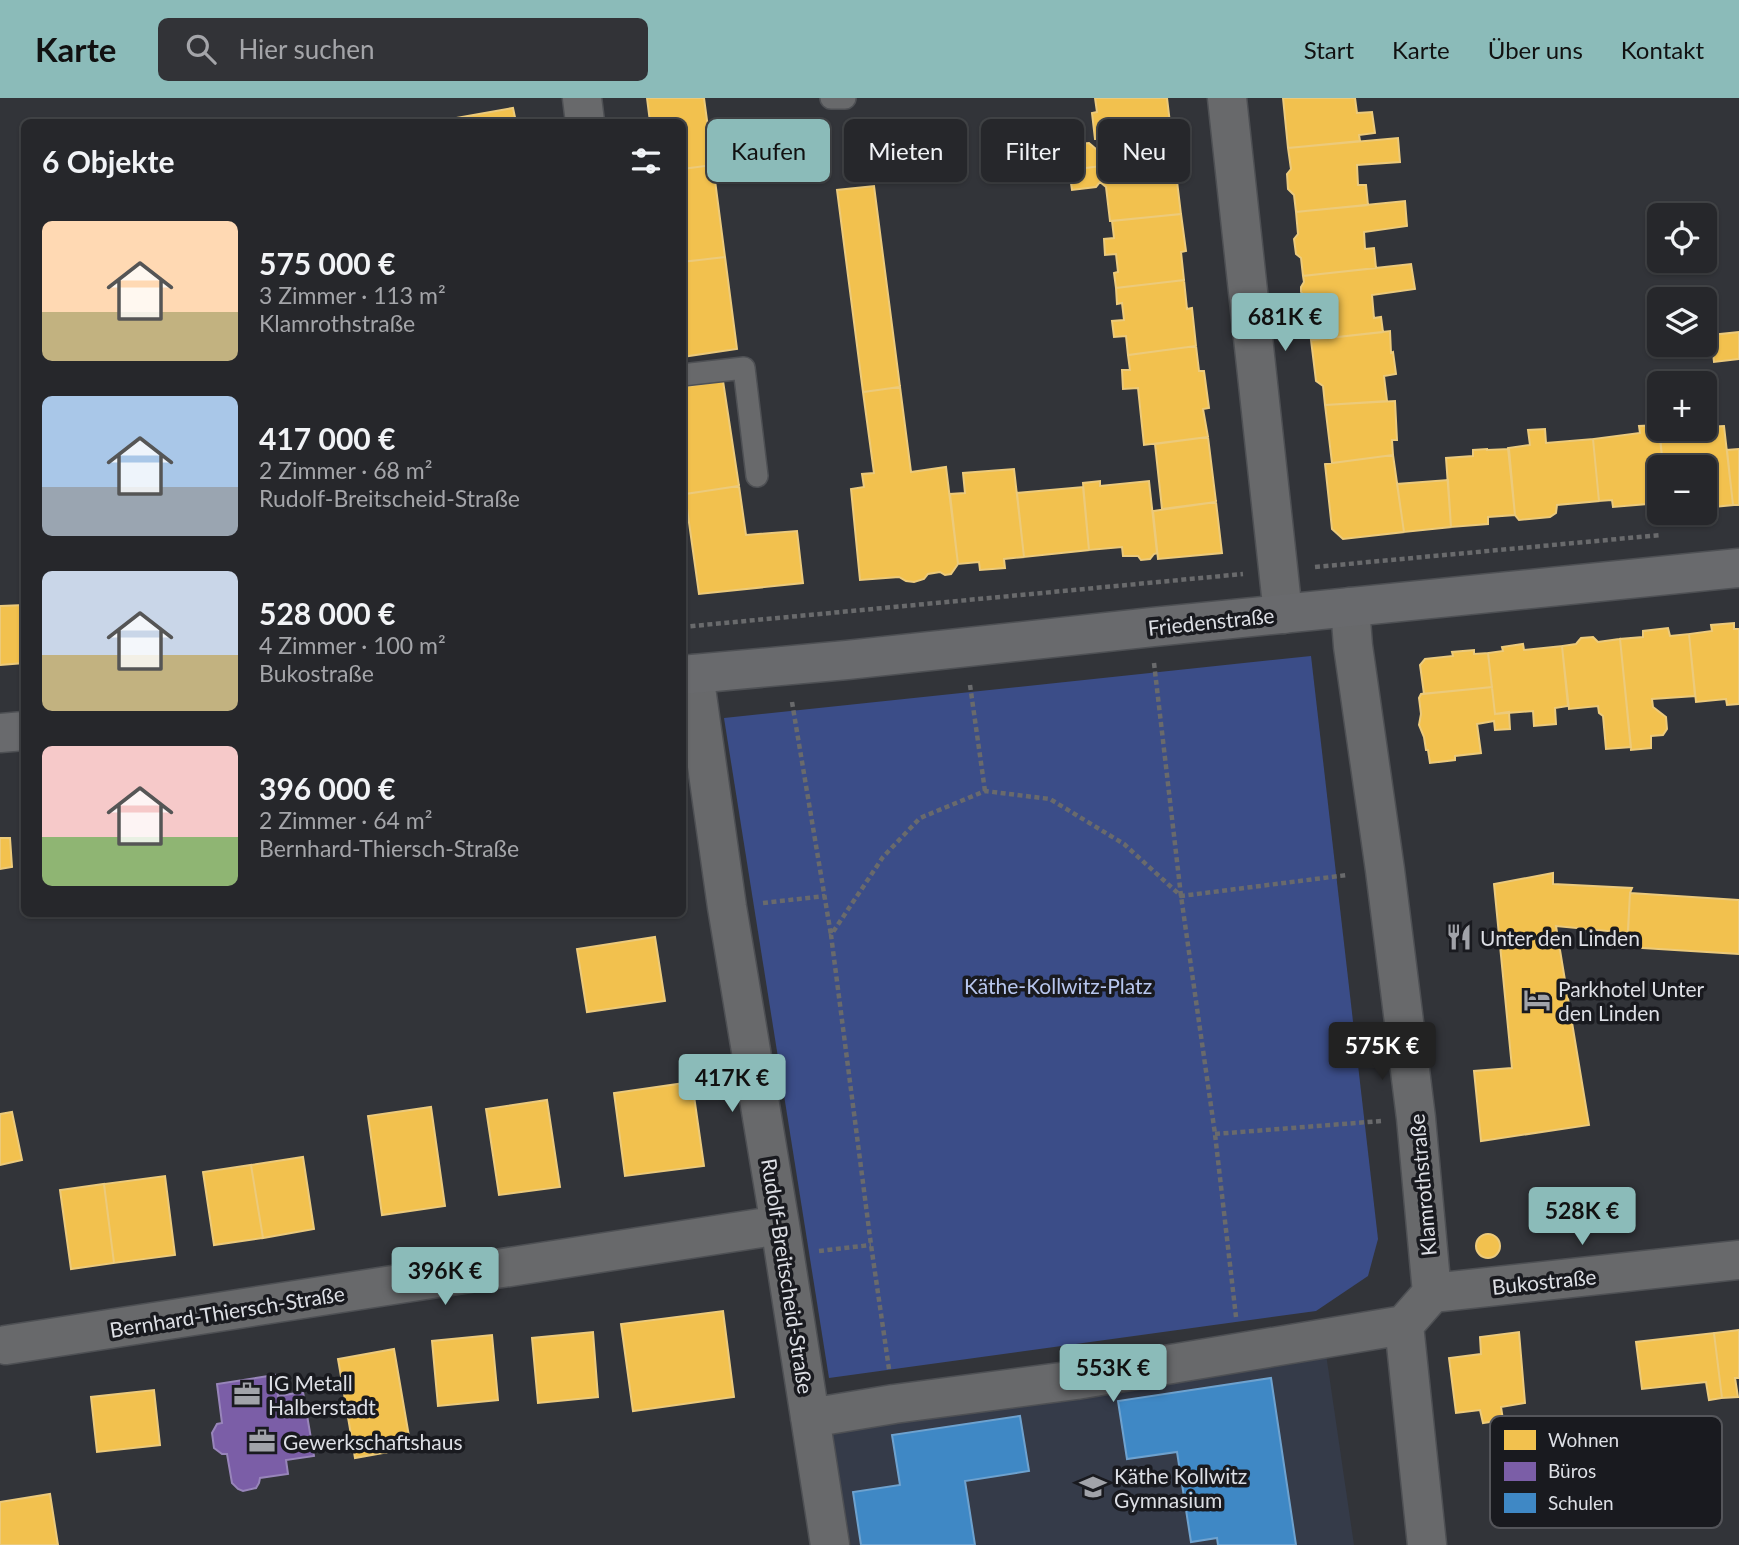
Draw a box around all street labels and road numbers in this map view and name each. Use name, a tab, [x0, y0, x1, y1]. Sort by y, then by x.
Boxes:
street label: Friedenstraße	[1146, 602, 1276, 640]
street label: Klamrothstraße	[1403, 1113, 1441, 1257]
street label: Rudolf-Breitscheid-Straße	[757, 1156, 819, 1396]
street label: Bukostraße	[1491, 1263, 1597, 1299]
street label: Bernhard-Thiersch-Straße	[108, 1280, 346, 1342]

